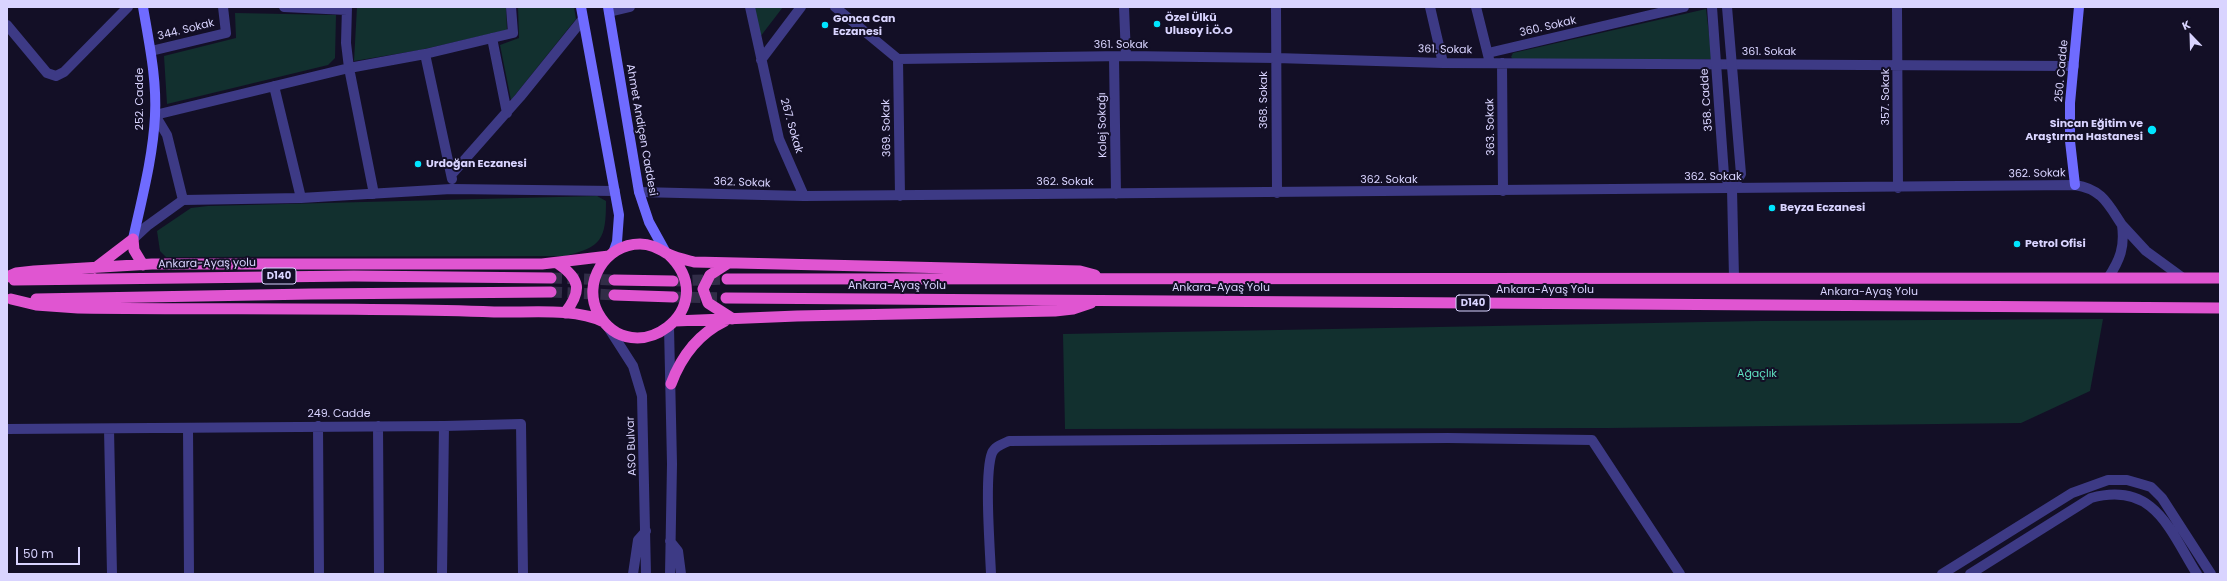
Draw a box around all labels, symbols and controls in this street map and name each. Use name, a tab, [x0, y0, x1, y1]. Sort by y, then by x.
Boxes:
place label: Özel Ülkü Ulusoy İ.Ö.O	[1165, 11, 1233, 37]
place label: Gonca Can Eczanesi	[833, 12, 896, 38]
street label: 360. Sokak	[1518, 14, 1578, 40]
north arrow	[2171, 16, 2211, 56]
text: K	[2180, 16, 2193, 34]
street label: 344. Sokak	[156, 17, 216, 43]
marker: Özel Ülkü Ulusoy İ.Ö.O	[1152, 19, 1162, 29]
marker: Gonca Can Eczanesi	[820, 20, 830, 30]
street label: 361. Sokak	[1094, 38, 1148, 52]
street label: 250. Cadde	[2053, 39, 2071, 103]
street label: 361. Sokak	[1418, 43, 1472, 57]
street label: 361. Sokak	[1742, 45, 1796, 59]
street label: Ahmet Andiçen Caddesi	[623, 63, 659, 197]
street label: 252. Cadde	[133, 68, 147, 130]
street label: 358. Cadde	[1698, 68, 1716, 132]
street label: 357. Sokak	[1879, 69, 1893, 125]
street label: 368. Sokak	[1257, 71, 1271, 129]
street label: Kolej Sokağı	[1096, 92, 1110, 158]
street label: 267. Sokak	[777, 97, 805, 155]
street label: 363. Sokak	[1484, 98, 1498, 156]
street label: 369. Sokak	[880, 99, 894, 157]
place label: Sincan Eğitim ve Araştırma Hastanesi	[2025, 117, 2143, 143]
marker: Sincan Eğitim ve Araştırma Hastanesi	[2146, 124, 2158, 136]
place label: Urdoğan Eczanesi	[426, 157, 527, 171]
marker: Urdoğan Eczanesi	[413, 159, 423, 169]
street label: 362. Sokak	[2008, 167, 2066, 181]
street label: 362. Sokak	[1684, 170, 1742, 184]
street label: 362. Sokak	[1360, 173, 1418, 187]
street label: 362. Sokak	[713, 175, 771, 191]
street label: 362. Sokak	[1036, 175, 1094, 189]
place label: Beyza Eczanesi	[1780, 201, 1865, 215]
marker: Beyza Eczanesi	[1767, 203, 1777, 213]
place label: Petrol Ofisi	[2025, 237, 2086, 251]
marker: Petrol Ofisi	[2012, 239, 2022, 249]
street label: Ankara-Ayaş yolu	[158, 257, 256, 271]
road number: D140	[262, 268, 296, 284]
street label: Ankara-Ayaş Yolu	[848, 279, 946, 293]
street label: Ankara-Ayaş Yolu	[1172, 281, 1270, 295]
street label: Ankara-Ayaş Yolu	[1496, 283, 1594, 297]
street label: Ankara-Ayaş Yolu	[1820, 285, 1918, 299]
road number: D140	[1456, 295, 1490, 311]
park label: Ağaçlık	[1737, 367, 1777, 381]
street label: 249. Cadde	[307, 407, 371, 421]
street label: ASO Bulvar	[624, 416, 640, 476]
scale bar	[18, 539, 82, 565]
text: 50 m	[23, 545, 54, 562]

